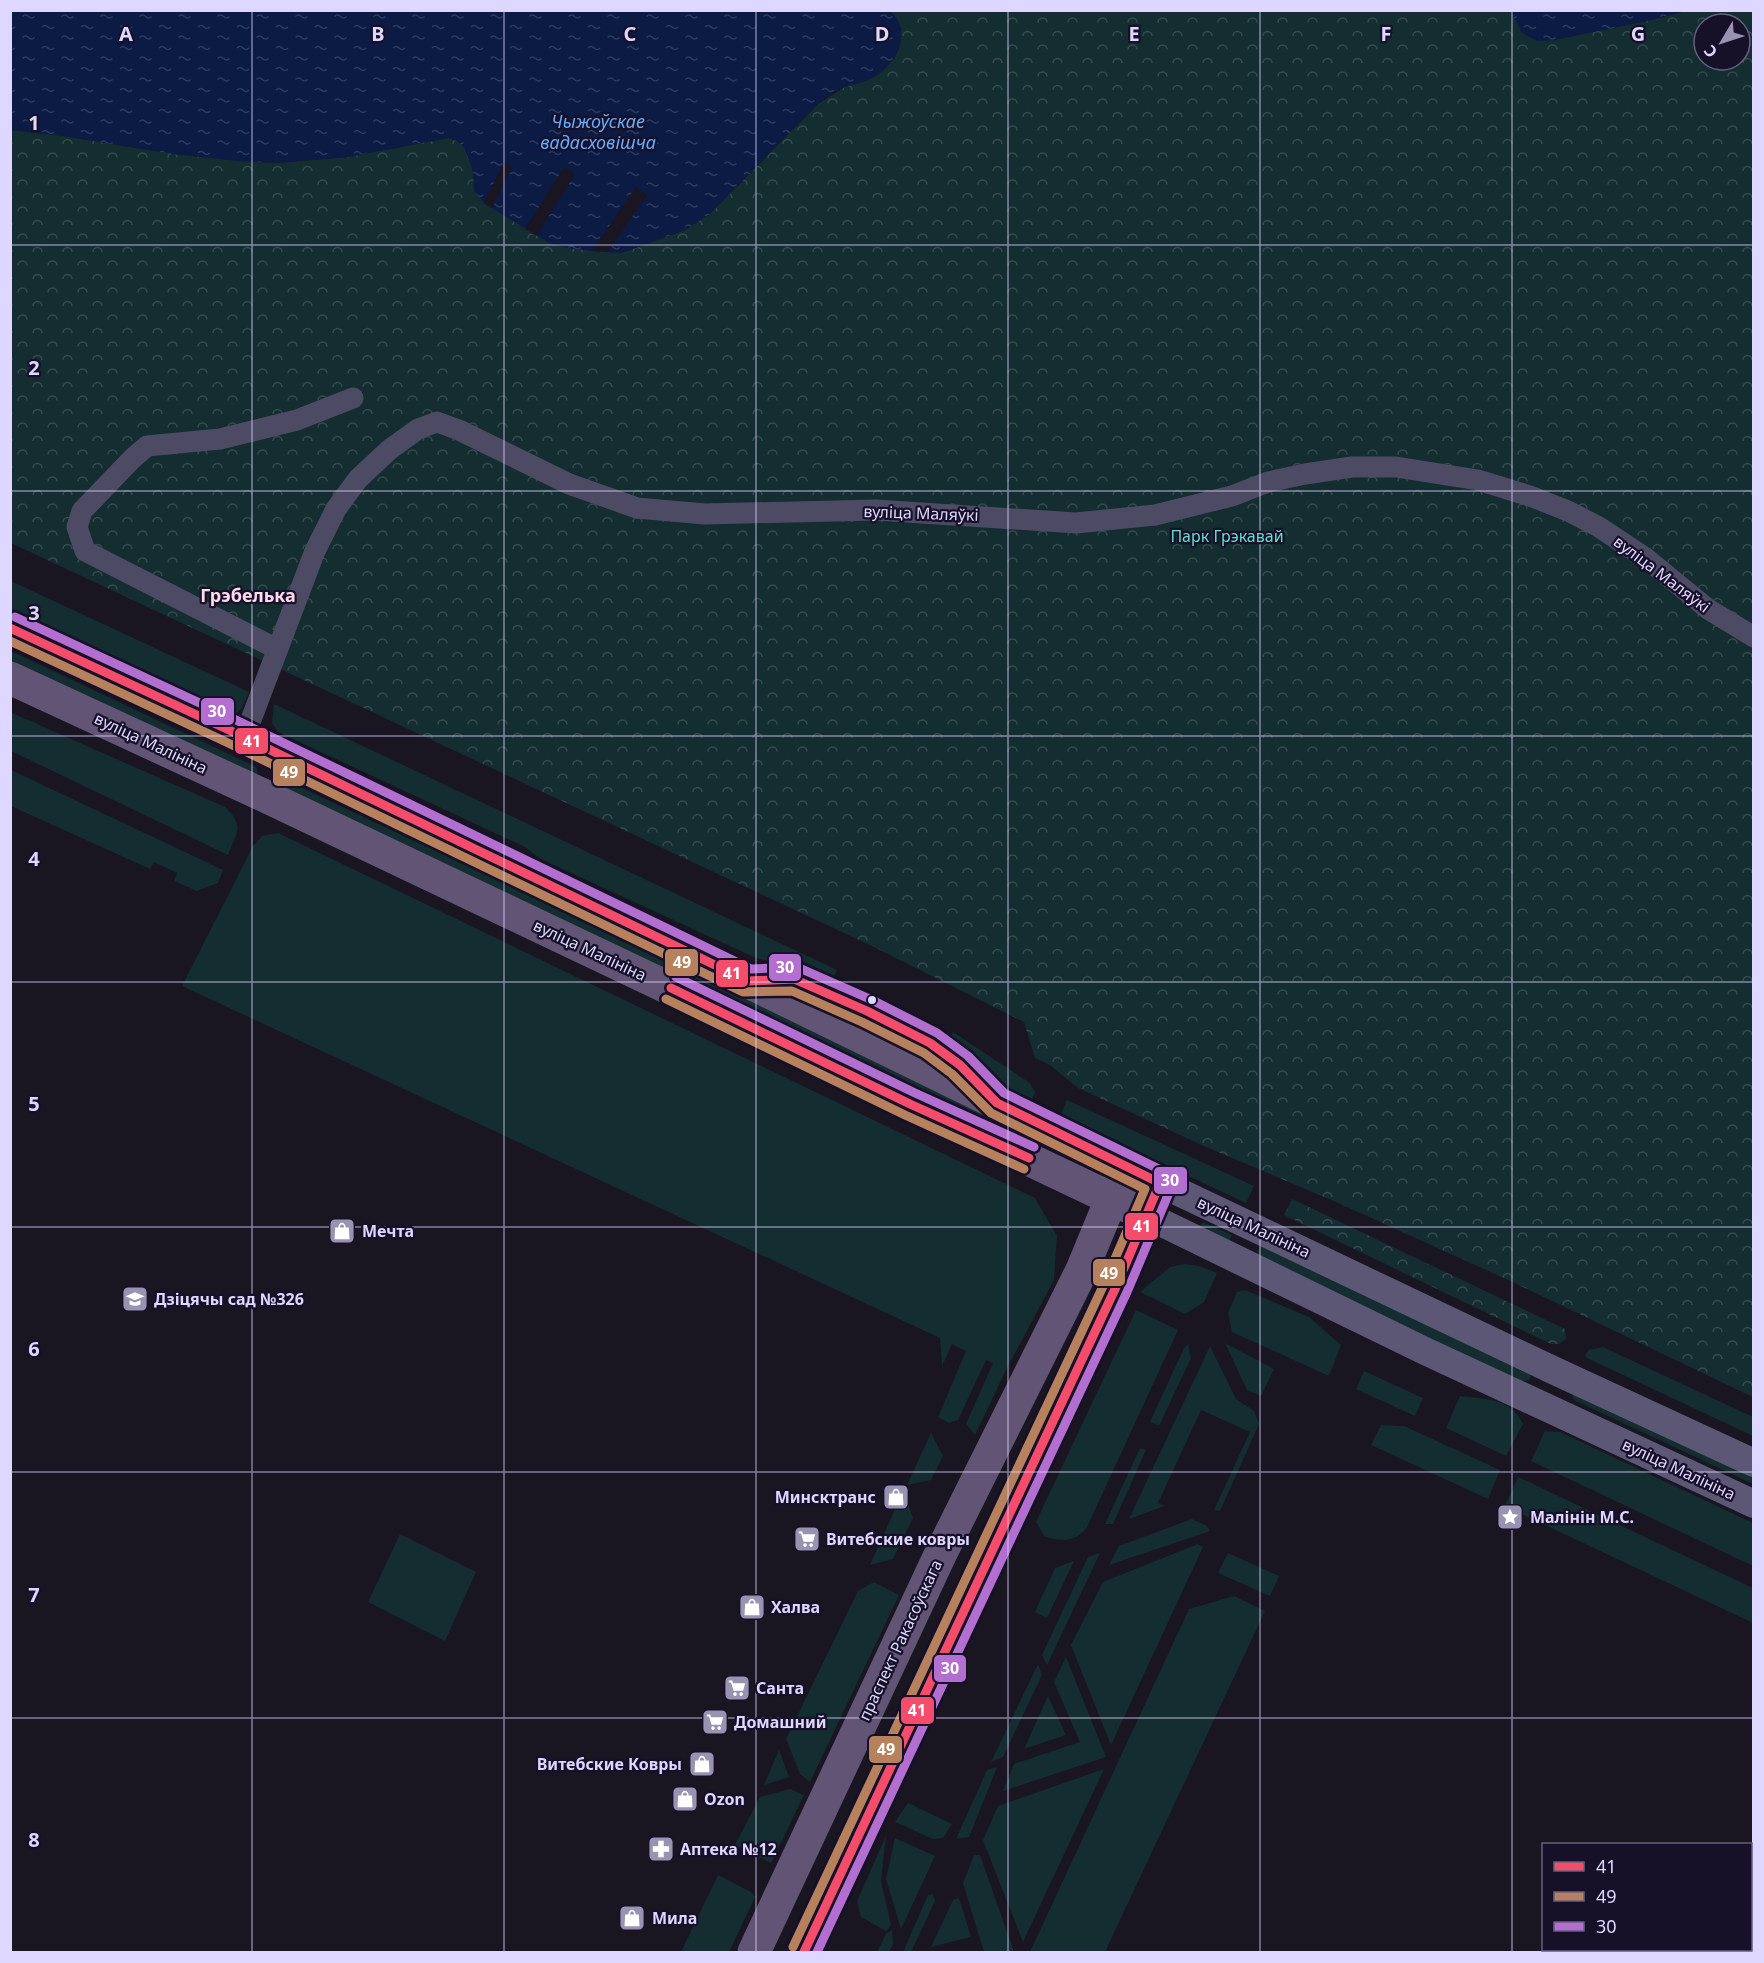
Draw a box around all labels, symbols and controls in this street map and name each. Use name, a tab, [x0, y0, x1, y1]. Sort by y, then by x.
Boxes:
north arrow	[1692, 12, 1752, 72]
text: A	[119, 20, 133, 47]
text: B	[371, 20, 385, 47]
text: C	[624, 20, 637, 47]
text: D	[875, 20, 889, 47]
text: E	[1128, 20, 1140, 47]
text: F	[1381, 20, 1391, 47]
text: G	[1631, 20, 1645, 47]
text: С	[1699, 41, 1722, 62]
text: 1	[28, 109, 40, 136]
water label: Чыжоўскае вадасховішча	[540, 109, 656, 154]
text: 2	[28, 354, 40, 381]
street label: вуліца Маляўкі	[863, 500, 979, 526]
park label: Парк Грэкавай	[1170, 525, 1284, 547]
street label: вуліца Маляўкі	[1609, 530, 1715, 618]
district label: Грэбелька	[200, 583, 296, 607]
text: 3	[28, 599, 40, 626]
line badge: 30	[200, 697, 235, 726]
text: 30	[208, 700, 226, 722]
street label: вуліца Малініна	[91, 707, 211, 779]
line badge: 41	[234, 727, 269, 755]
text: 41	[243, 730, 261, 752]
line badge: 49	[272, 758, 306, 787]
text: 49	[280, 761, 298, 783]
text: 4	[28, 845, 40, 872]
street label: вуліца Малініна	[530, 914, 650, 986]
line badge: 49	[664, 948, 699, 977]
text: 49	[673, 951, 691, 973]
line badge: 30	[768, 953, 802, 982]
text: 30	[776, 956, 794, 978]
line badge: 41	[715, 959, 749, 988]
text: 41	[723, 962, 741, 984]
unlabelled marker	[866, 994, 878, 1006]
text: 5	[28, 1090, 40, 1117]
line badge: 30	[1153, 1166, 1188, 1195]
text: 30	[1161, 1169, 1179, 1191]
street label: вуліца Малініна	[1194, 1191, 1314, 1263]
line badge: 41	[1124, 1212, 1159, 1241]
text: 41	[1133, 1215, 1151, 1237]
shop icon: Мечта	[327, 1216, 357, 1246]
place label: Мечта	[362, 1220, 414, 1242]
line badge: 49	[1092, 1258, 1126, 1287]
text: 49	[1100, 1262, 1118, 1284]
school or university icon: Дзіцячы сад №326	[120, 1284, 150, 1314]
place label: Дзіцячы сад №326	[154, 1288, 304, 1310]
text: 6	[28, 1335, 40, 1362]
street label: вуліца Малініна	[1619, 1433, 1739, 1505]
shop icon: Минсктранс	[881, 1482, 911, 1512]
place label: Минсктранс	[775, 1486, 876, 1508]
place icon: Малінін М.С.	[1495, 1502, 1525, 1532]
place label: Малінін М.С.	[1530, 1506, 1634, 1528]
supermarket icon: Витебские ковры	[792, 1524, 822, 1554]
place label: Витебские ковры	[826, 1528, 970, 1550]
street label: праспект Ракасоўскага	[853, 1556, 947, 1724]
text: 7	[28, 1581, 40, 1608]
shop icon: Халва	[737, 1592, 767, 1622]
place label: Халва	[771, 1596, 820, 1618]
line badge: 30	[933, 1654, 967, 1683]
text: 30	[941, 1657, 959, 1679]
supermarket icon: Санта	[722, 1673, 752, 1703]
place label: Санта	[756, 1677, 804, 1699]
line badge: 41	[900, 1696, 935, 1725]
text: 41	[908, 1699, 926, 1721]
supermarket icon: Домашний	[700, 1707, 730, 1737]
place label: Домашний	[734, 1711, 827, 1733]
line badge: 49	[868, 1735, 903, 1764]
text: 49	[877, 1738, 895, 1760]
shop icon: Витебские Ковры	[687, 1749, 717, 1779]
place label: Витебские Ковры	[537, 1753, 682, 1775]
shop icon: Ozon	[670, 1784, 700, 1814]
place label: Ozon	[704, 1788, 745, 1810]
text: 8	[28, 1826, 40, 1853]
pharmacy icon: Аптека №12	[646, 1834, 676, 1864]
place label: Аптека №12	[680, 1838, 777, 1860]
legend	[1542, 1843, 1752, 1951]
text: 41	[1596, 1854, 1617, 1878]
text: 49	[1596, 1884, 1617, 1908]
shop icon: Мила	[617, 1903, 647, 1933]
place label: Мила	[652, 1907, 697, 1929]
text: 30	[1596, 1914, 1617, 1938]

